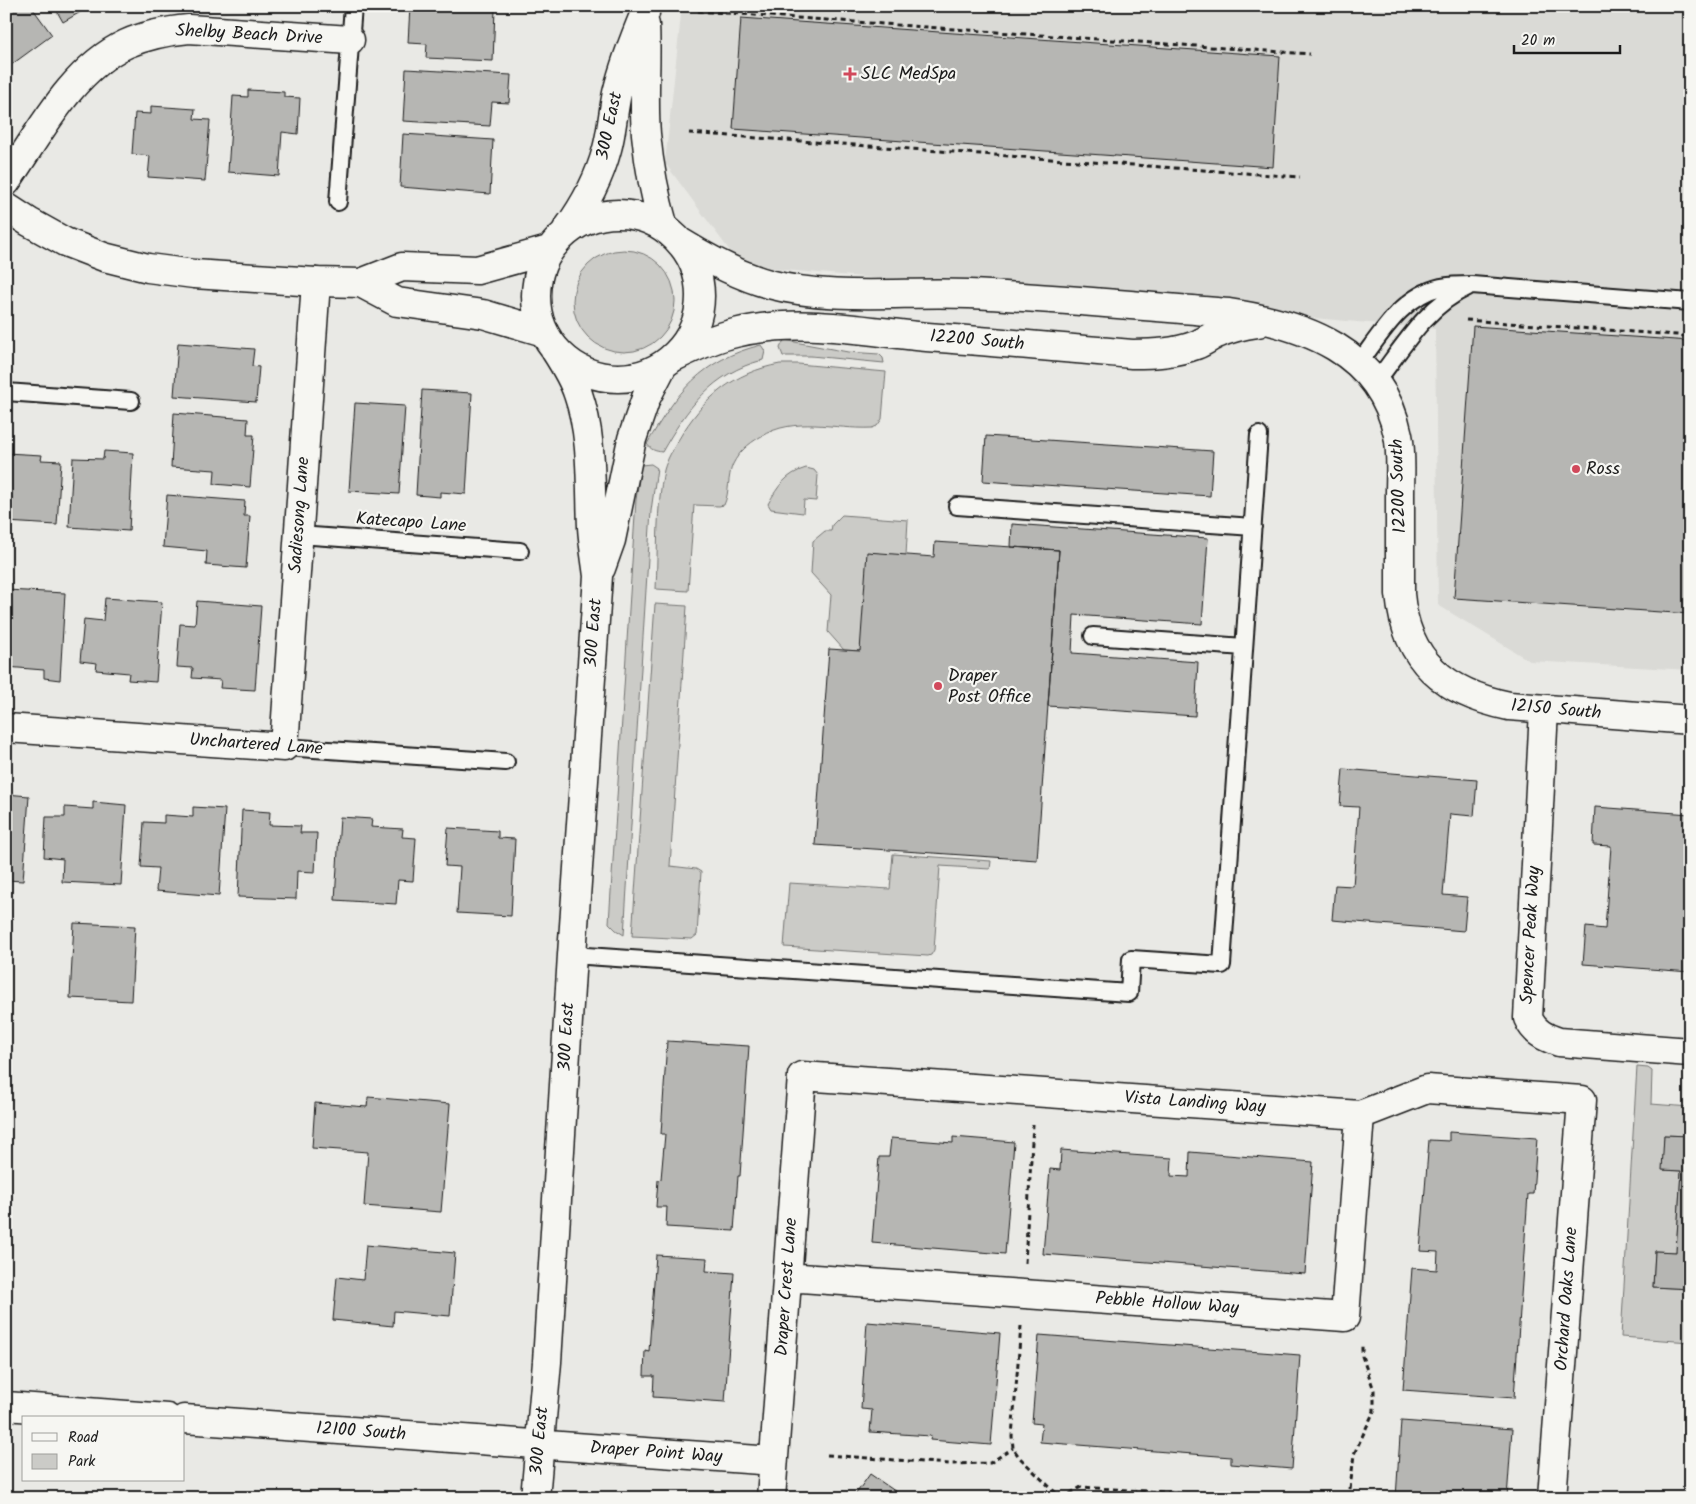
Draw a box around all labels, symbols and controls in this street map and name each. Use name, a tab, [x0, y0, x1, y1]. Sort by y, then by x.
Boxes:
street label: Shelby Beach Drive	[175, 17, 323, 53]
scale bar	[1514, 22, 1620, 54]
text: 20 m	[1521, 29, 1555, 53]
place label: SLC MedSpa	[861, 60, 956, 89]
marker: SLC MedSpa	[843, 67, 857, 81]
street label: 300 East	[589, 88, 632, 163]
street label: 12200 South	[929, 322, 1025, 360]
street label: 12200 South	[1383, 438, 1415, 534]
place label: Ross	[1586, 455, 1620, 484]
street label: Sadiesong Lane	[281, 456, 319, 574]
marker: Ross	[1570, 463, 1582, 475]
street label: Katecapo Lane	[355, 505, 467, 541]
street label: 300 East	[577, 596, 611, 668]
place label: Draper Post Office	[948, 662, 1031, 712]
marker: Draper Post Office	[932, 680, 944, 692]
street label: 12150 South	[1510, 692, 1602, 728]
street label: Unchartered Lane	[188, 726, 324, 764]
street label: Spencer Peak Way	[1513, 865, 1549, 1005]
street label: 300 East	[551, 1001, 583, 1072]
street label: Vista Landing Way	[1123, 1084, 1267, 1122]
street label: Draper Crest Lane	[768, 1217, 806, 1357]
street label: Orchard Oaks Lane	[1548, 1226, 1586, 1372]
street label: Pebble Hollow Way	[1094, 1285, 1240, 1324]
street label: 300 East	[523, 1404, 558, 1477]
street label: 12100 South	[315, 1414, 407, 1450]
legend	[22, 1416, 185, 1482]
text: Road	[68, 1426, 99, 1450]
street label: Draper Point Way	[589, 1434, 724, 1472]
text: Park	[68, 1450, 96, 1474]

